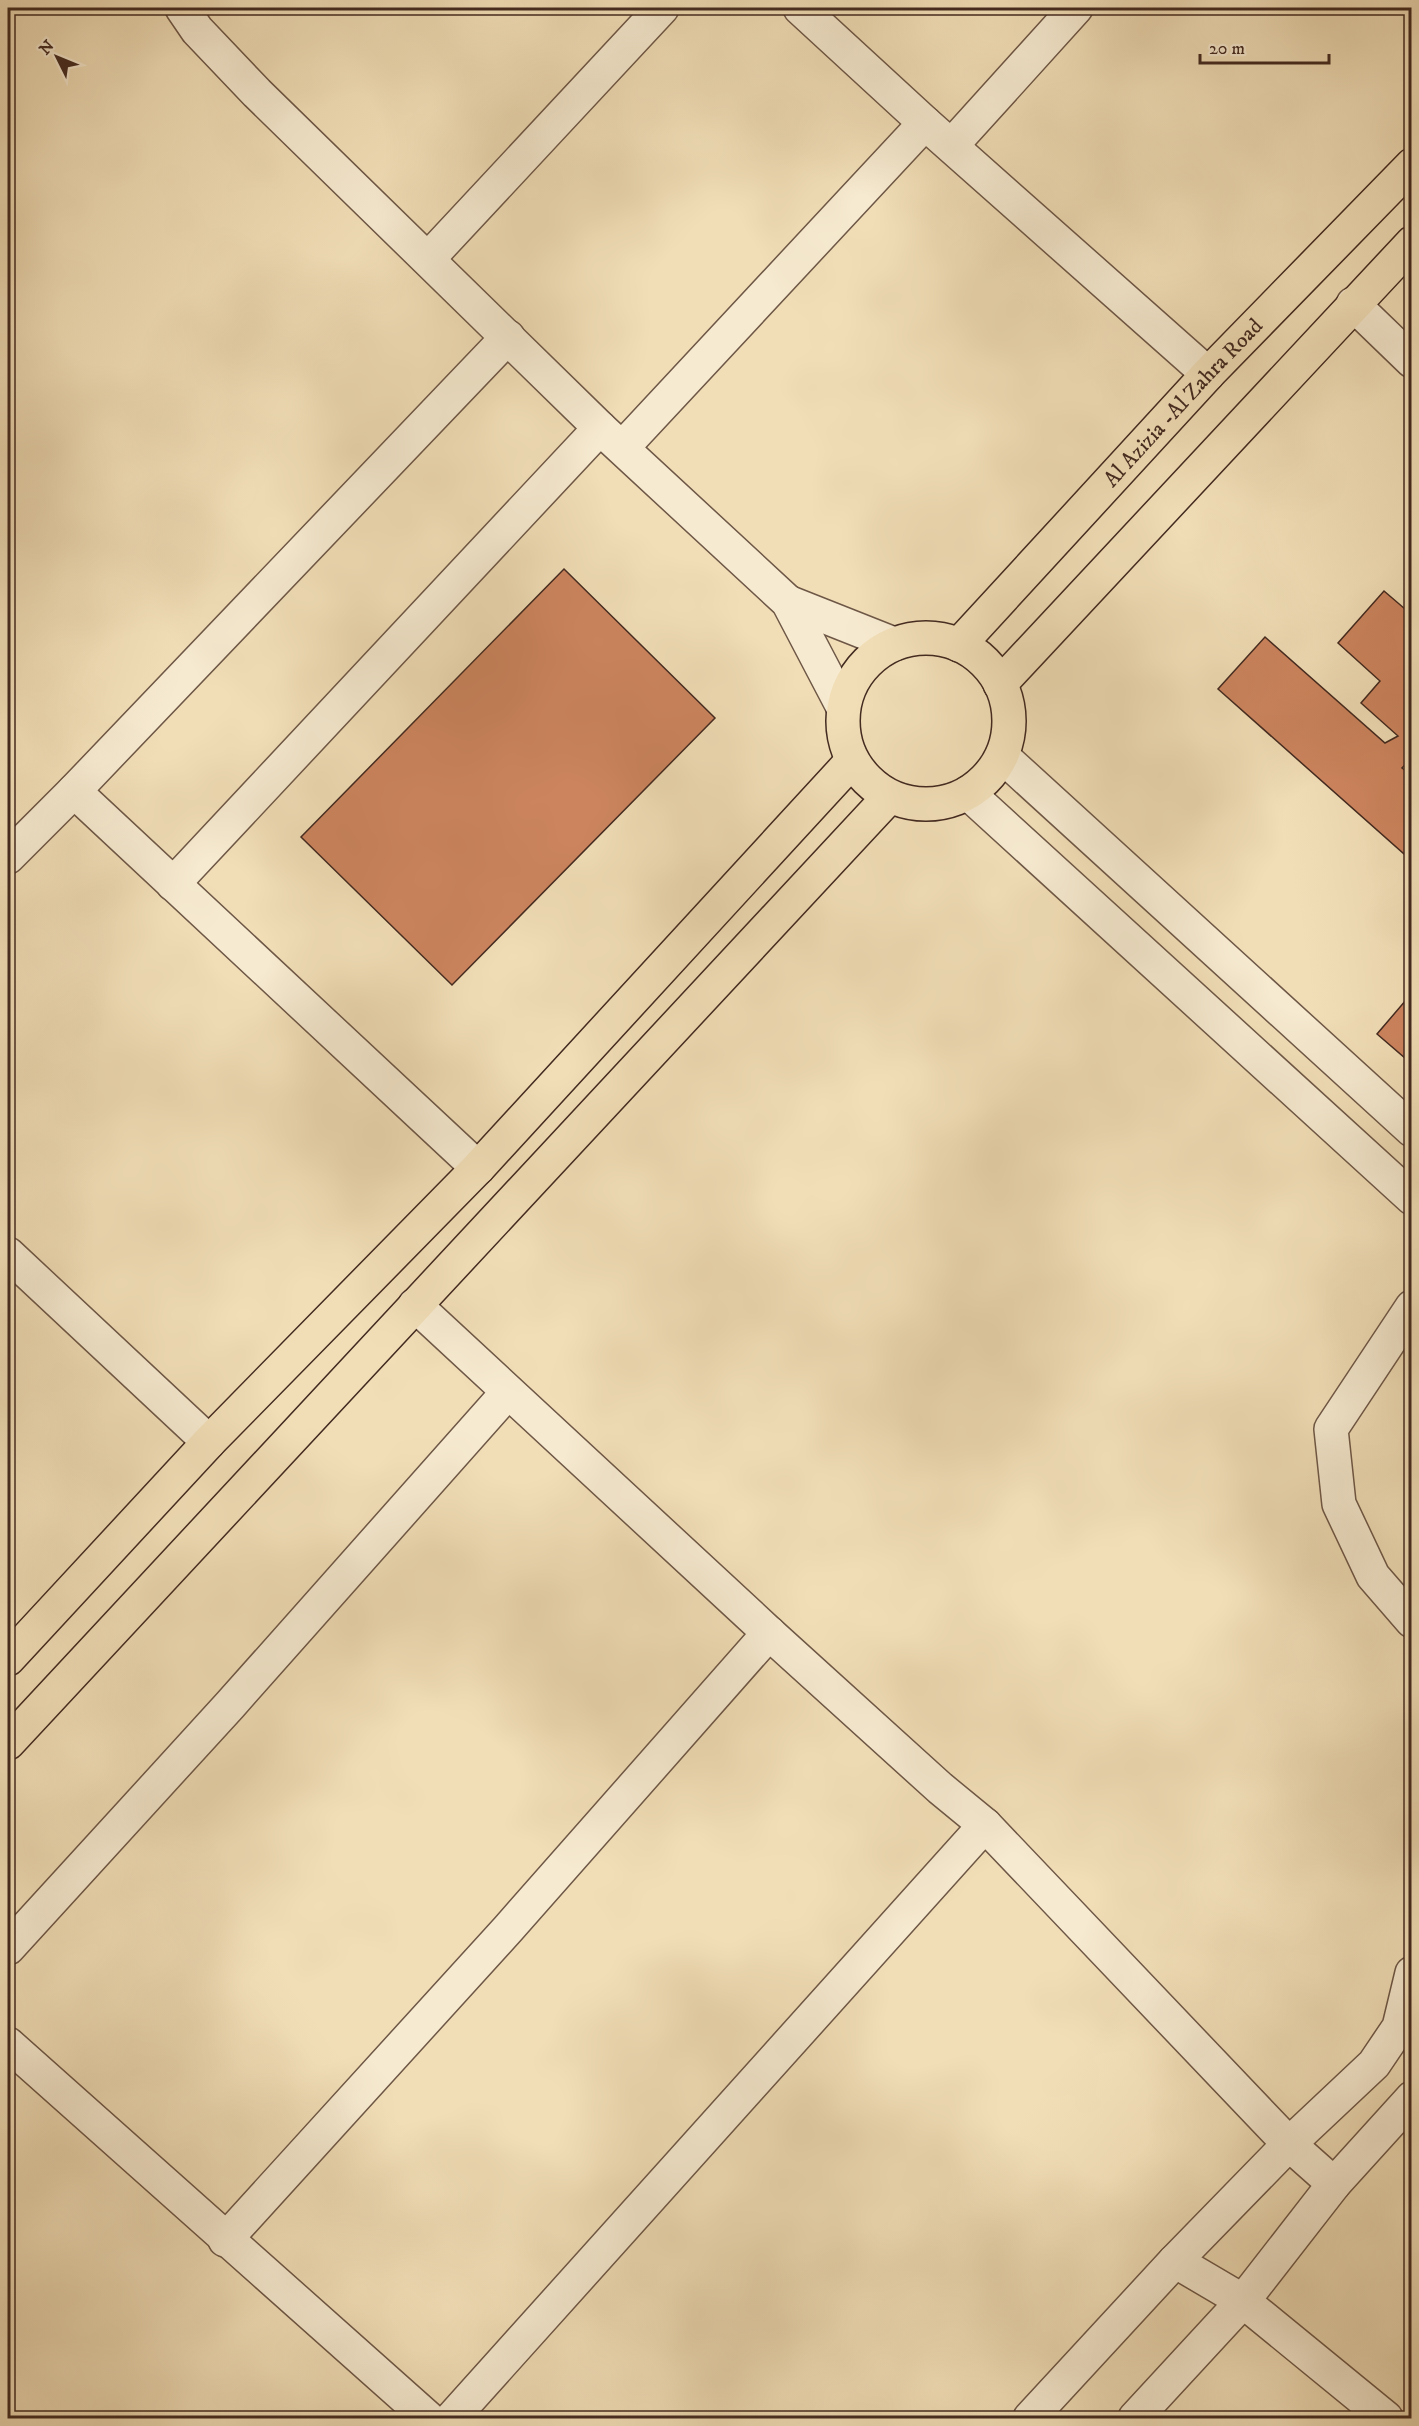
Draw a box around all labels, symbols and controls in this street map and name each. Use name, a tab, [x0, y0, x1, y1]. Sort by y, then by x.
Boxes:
north arrow	[27, 27, 87, 87]
scale bar	[1200, 27, 1329, 65]
text: N	[35, 36, 59, 59]
text: 20 m	[1209, 38, 1245, 60]
street label: Al Azizia -Al Zahra Road	[1098, 313, 1268, 493]

